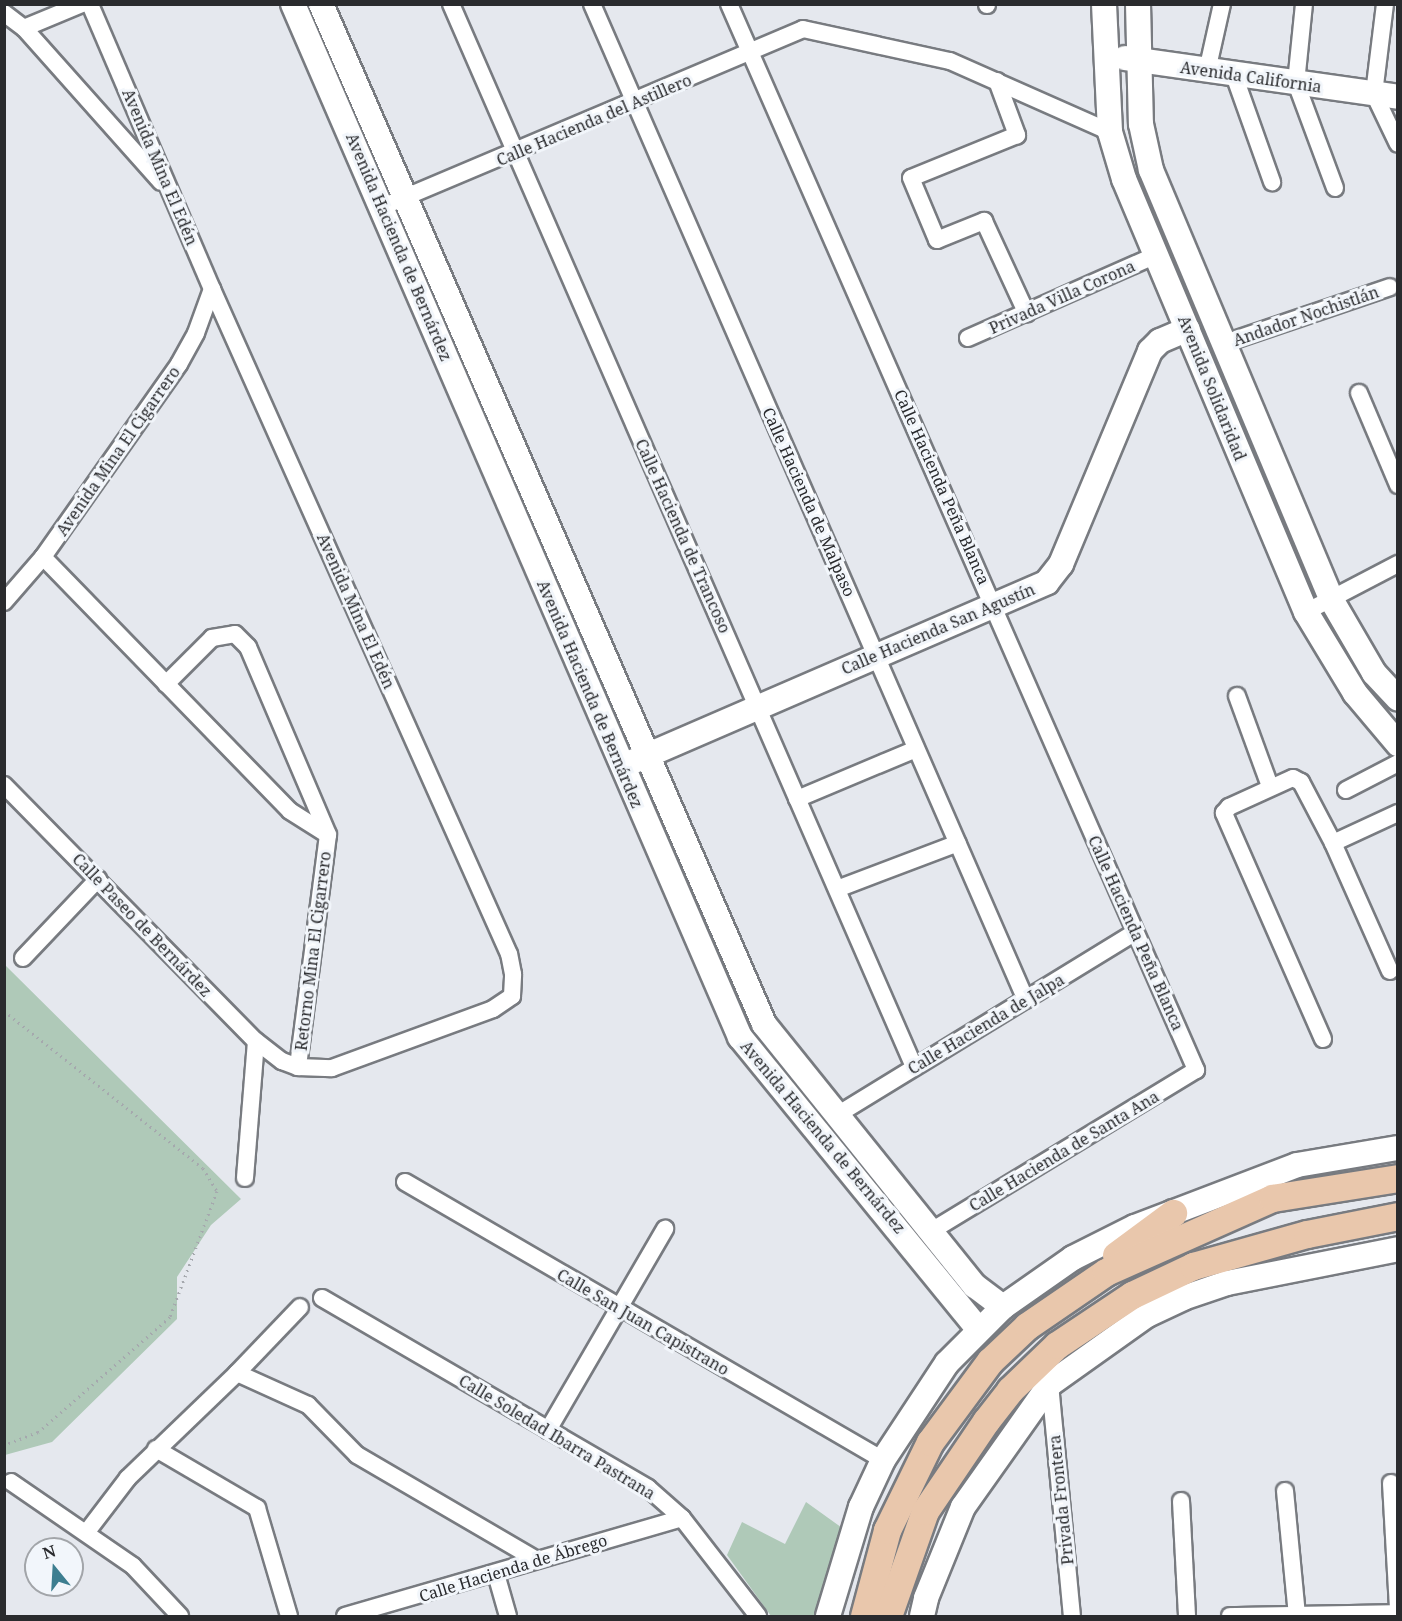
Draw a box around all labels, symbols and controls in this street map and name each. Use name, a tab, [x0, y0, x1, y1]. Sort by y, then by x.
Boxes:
street label: Avenida California	[1179, 58, 1323, 96]
street label: Calle Hacienda del Astillero	[494, 70, 694, 170]
street label: Avenida Mina El Edén	[118, 86, 202, 248]
street label: Avenida Hacienda de Bernárdez	[342, 130, 456, 364]
street label: Privada Villa Corona	[986, 256, 1138, 338]
street label: Andador Nochistlán	[1231, 282, 1381, 350]
street label: Avenida Solidaridad	[1174, 313, 1250, 463]
street label: Avenida Mina El Cigarrero	[52, 363, 184, 539]
street label: Calle Hacienda Peña Blanca	[890, 387, 994, 587]
street label: Calle Hacienda de Malpaso	[759, 405, 859, 599]
street label: Calle Hacienda de Trancoso	[631, 436, 735, 636]
street label: Avenida Mina El Edén	[313, 530, 399, 692]
street label: Avenida Hacienda de Bernárdez	[533, 577, 647, 811]
street label: Calle Hacienda San Agustín	[838, 579, 1038, 679]
street label: Calle Hacienda Peña Blanca	[1084, 833, 1188, 1033]
street label: Calle Paseo de Bernárdez	[68, 849, 216, 1001]
street label: Retorno Mina El Cigarrero	[291, 850, 335, 1052]
street label: Calle Hacienda de Jalpa	[904, 970, 1068, 1078]
street label: Avenida Hacienda de Bernárdez	[737, 1037, 909, 1237]
street label: Calle Hacienda de Santa Ana	[966, 1087, 1162, 1215]
street label: Calle San Juan Capistrano	[554, 1265, 732, 1379]
street label: Calle Soledad Ibarra Pastrana	[455, 1371, 659, 1503]
street label: Privada Frontera	[1045, 1434, 1077, 1566]
street label: Calle Hacienda de Ábrego	[417, 1530, 609, 1606]
north arrow	[24, 1537, 84, 1597]
text: N	[40, 1539, 58, 1564]

